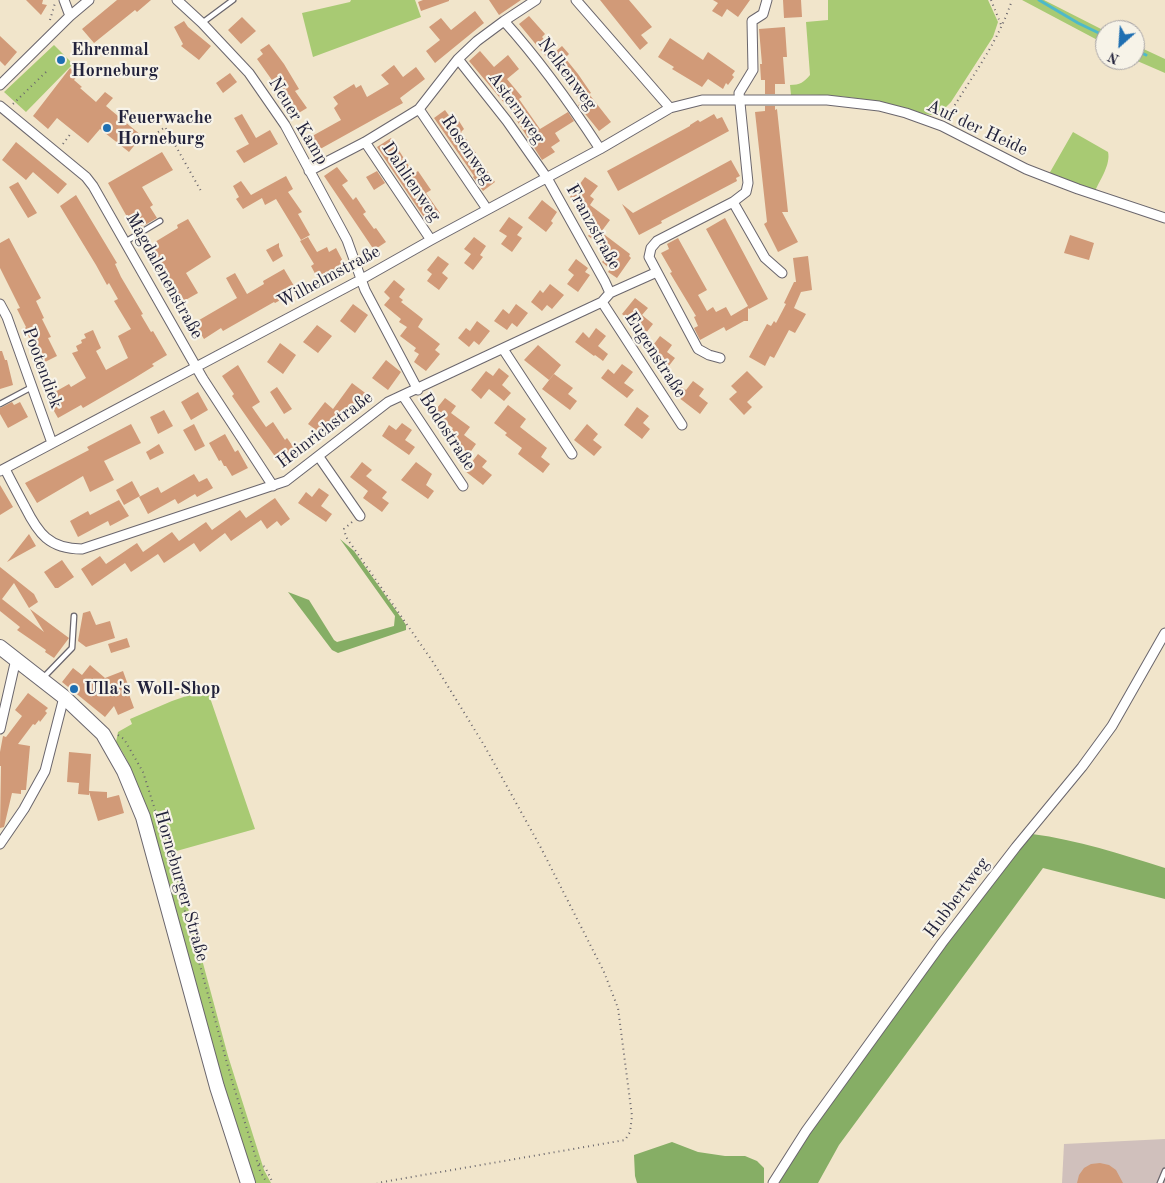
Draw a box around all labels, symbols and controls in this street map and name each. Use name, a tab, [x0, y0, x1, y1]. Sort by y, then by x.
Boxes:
north arrow	[1095, 20, 1145, 70]
street label: Nelkenweg	[533, 33, 601, 115]
place label: Ehrenmal Horneburg	[71, 39, 158, 82]
text: N	[1106, 49, 1122, 66]
marker: Ehrenmal Horneburg	[55, 54, 67, 66]
street label: Asternweg	[482, 68, 550, 148]
street label: Neuer Kamp	[263, 73, 333, 169]
street label: Auf der Heide	[923, 95, 1031, 161]
place label: Feuerwache Horneburg	[117, 107, 212, 150]
street label: Rosenweg	[436, 111, 498, 189]
marker: Feuerwache Horneburg	[101, 122, 113, 134]
street label: Dahlienweg	[376, 138, 446, 226]
street label: Franzstraße	[561, 181, 625, 273]
street label: Magdalenenstraße	[120, 209, 208, 343]
street label: Wilhelmstraße	[274, 241, 384, 313]
street label: Eugenstraße	[619, 308, 691, 402]
street label: Pootendiek	[17, 324, 67, 412]
street label: Heinrichstraße	[273, 387, 377, 473]
street label: Bodostraße	[414, 389, 480, 475]
place label: Ulla's Woll-Shop	[84, 678, 220, 700]
marker: Ulla's Woll-Shop	[68, 683, 80, 695]
street label: Horneburger Straße	[149, 808, 213, 964]
street label: Hubbertweg	[920, 853, 994, 943]

